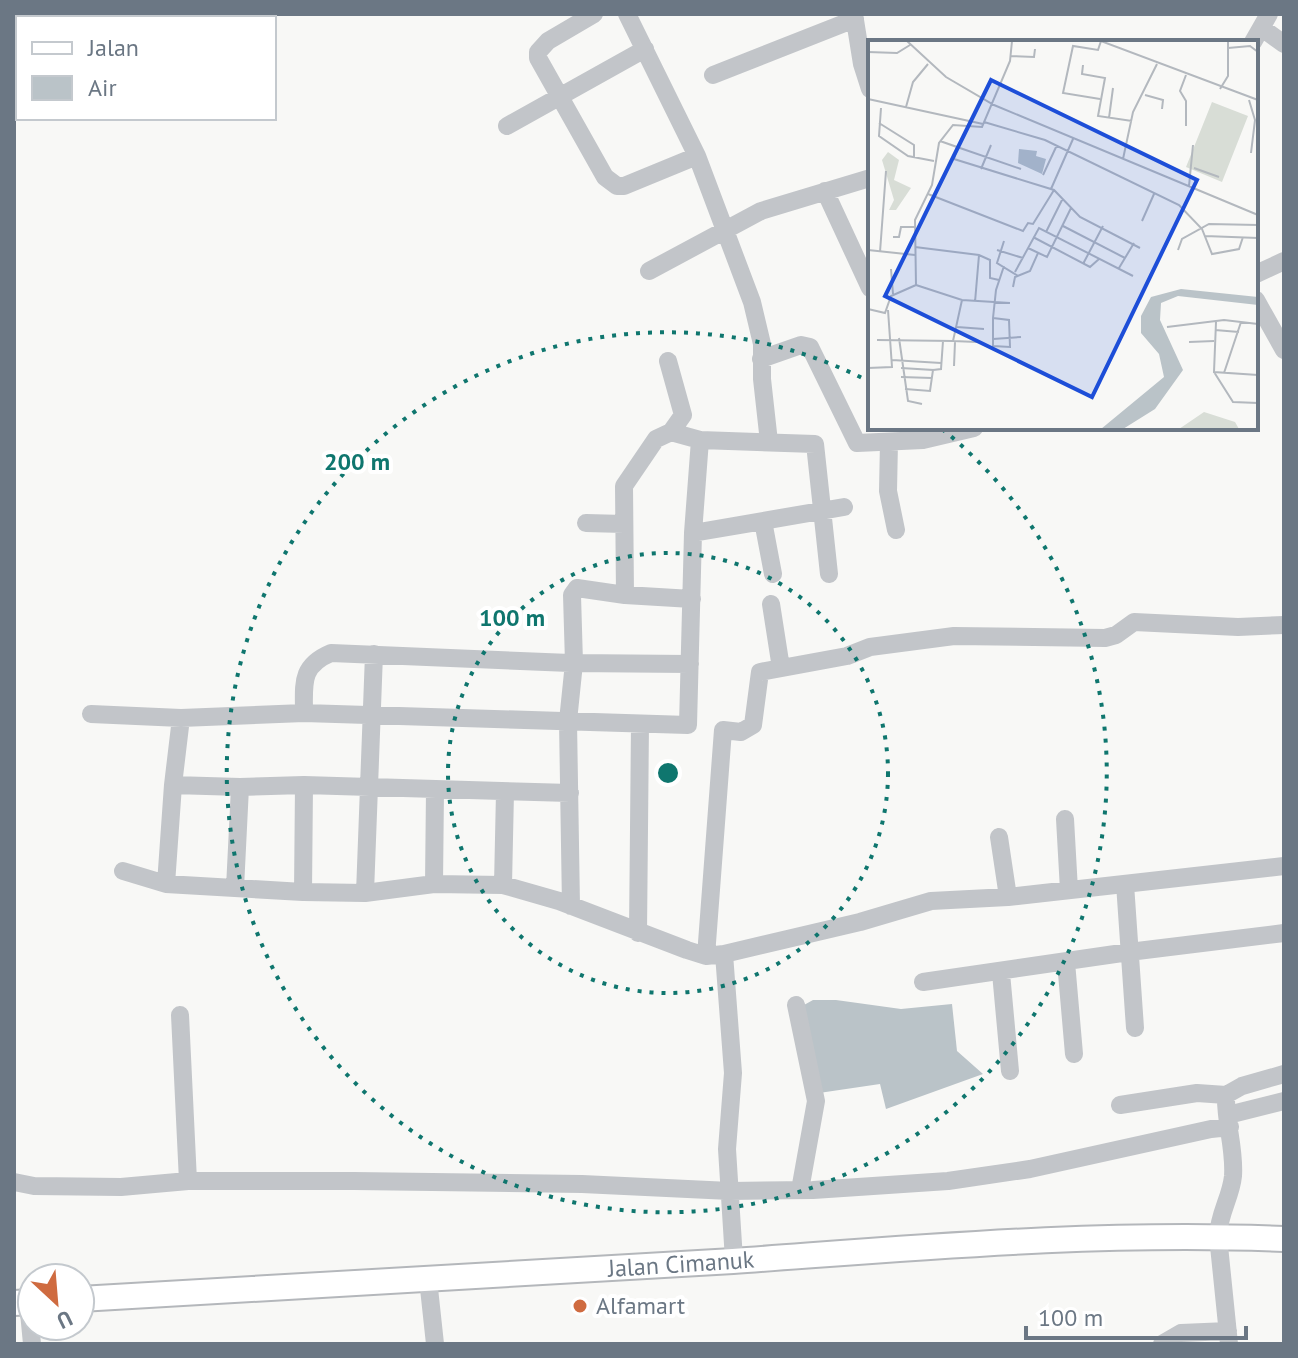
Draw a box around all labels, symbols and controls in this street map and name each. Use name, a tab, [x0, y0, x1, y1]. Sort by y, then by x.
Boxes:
legend	[16, 16, 276, 120]
text: Jalan	[87, 32, 139, 63]
inset map	[868, 40, 1258, 430]
text: Air	[88, 72, 117, 103]
text: 200 m	[324, 446, 390, 477]
text: 100 m	[479, 602, 545, 633]
centre of rings	[654, 759, 682, 787]
street label: Jalan Cimanuk	[606, 1243, 756, 1284]
north arrow	[16, 1262, 96, 1342]
place label: Alfamart	[596, 1290, 685, 1321]
scale bar	[1026, 1290, 1246, 1340]
marker: Alfamart	[571, 1297, 589, 1315]
text: 100 m	[1038, 1302, 1103, 1333]
text: U	[52, 1304, 77, 1336]

